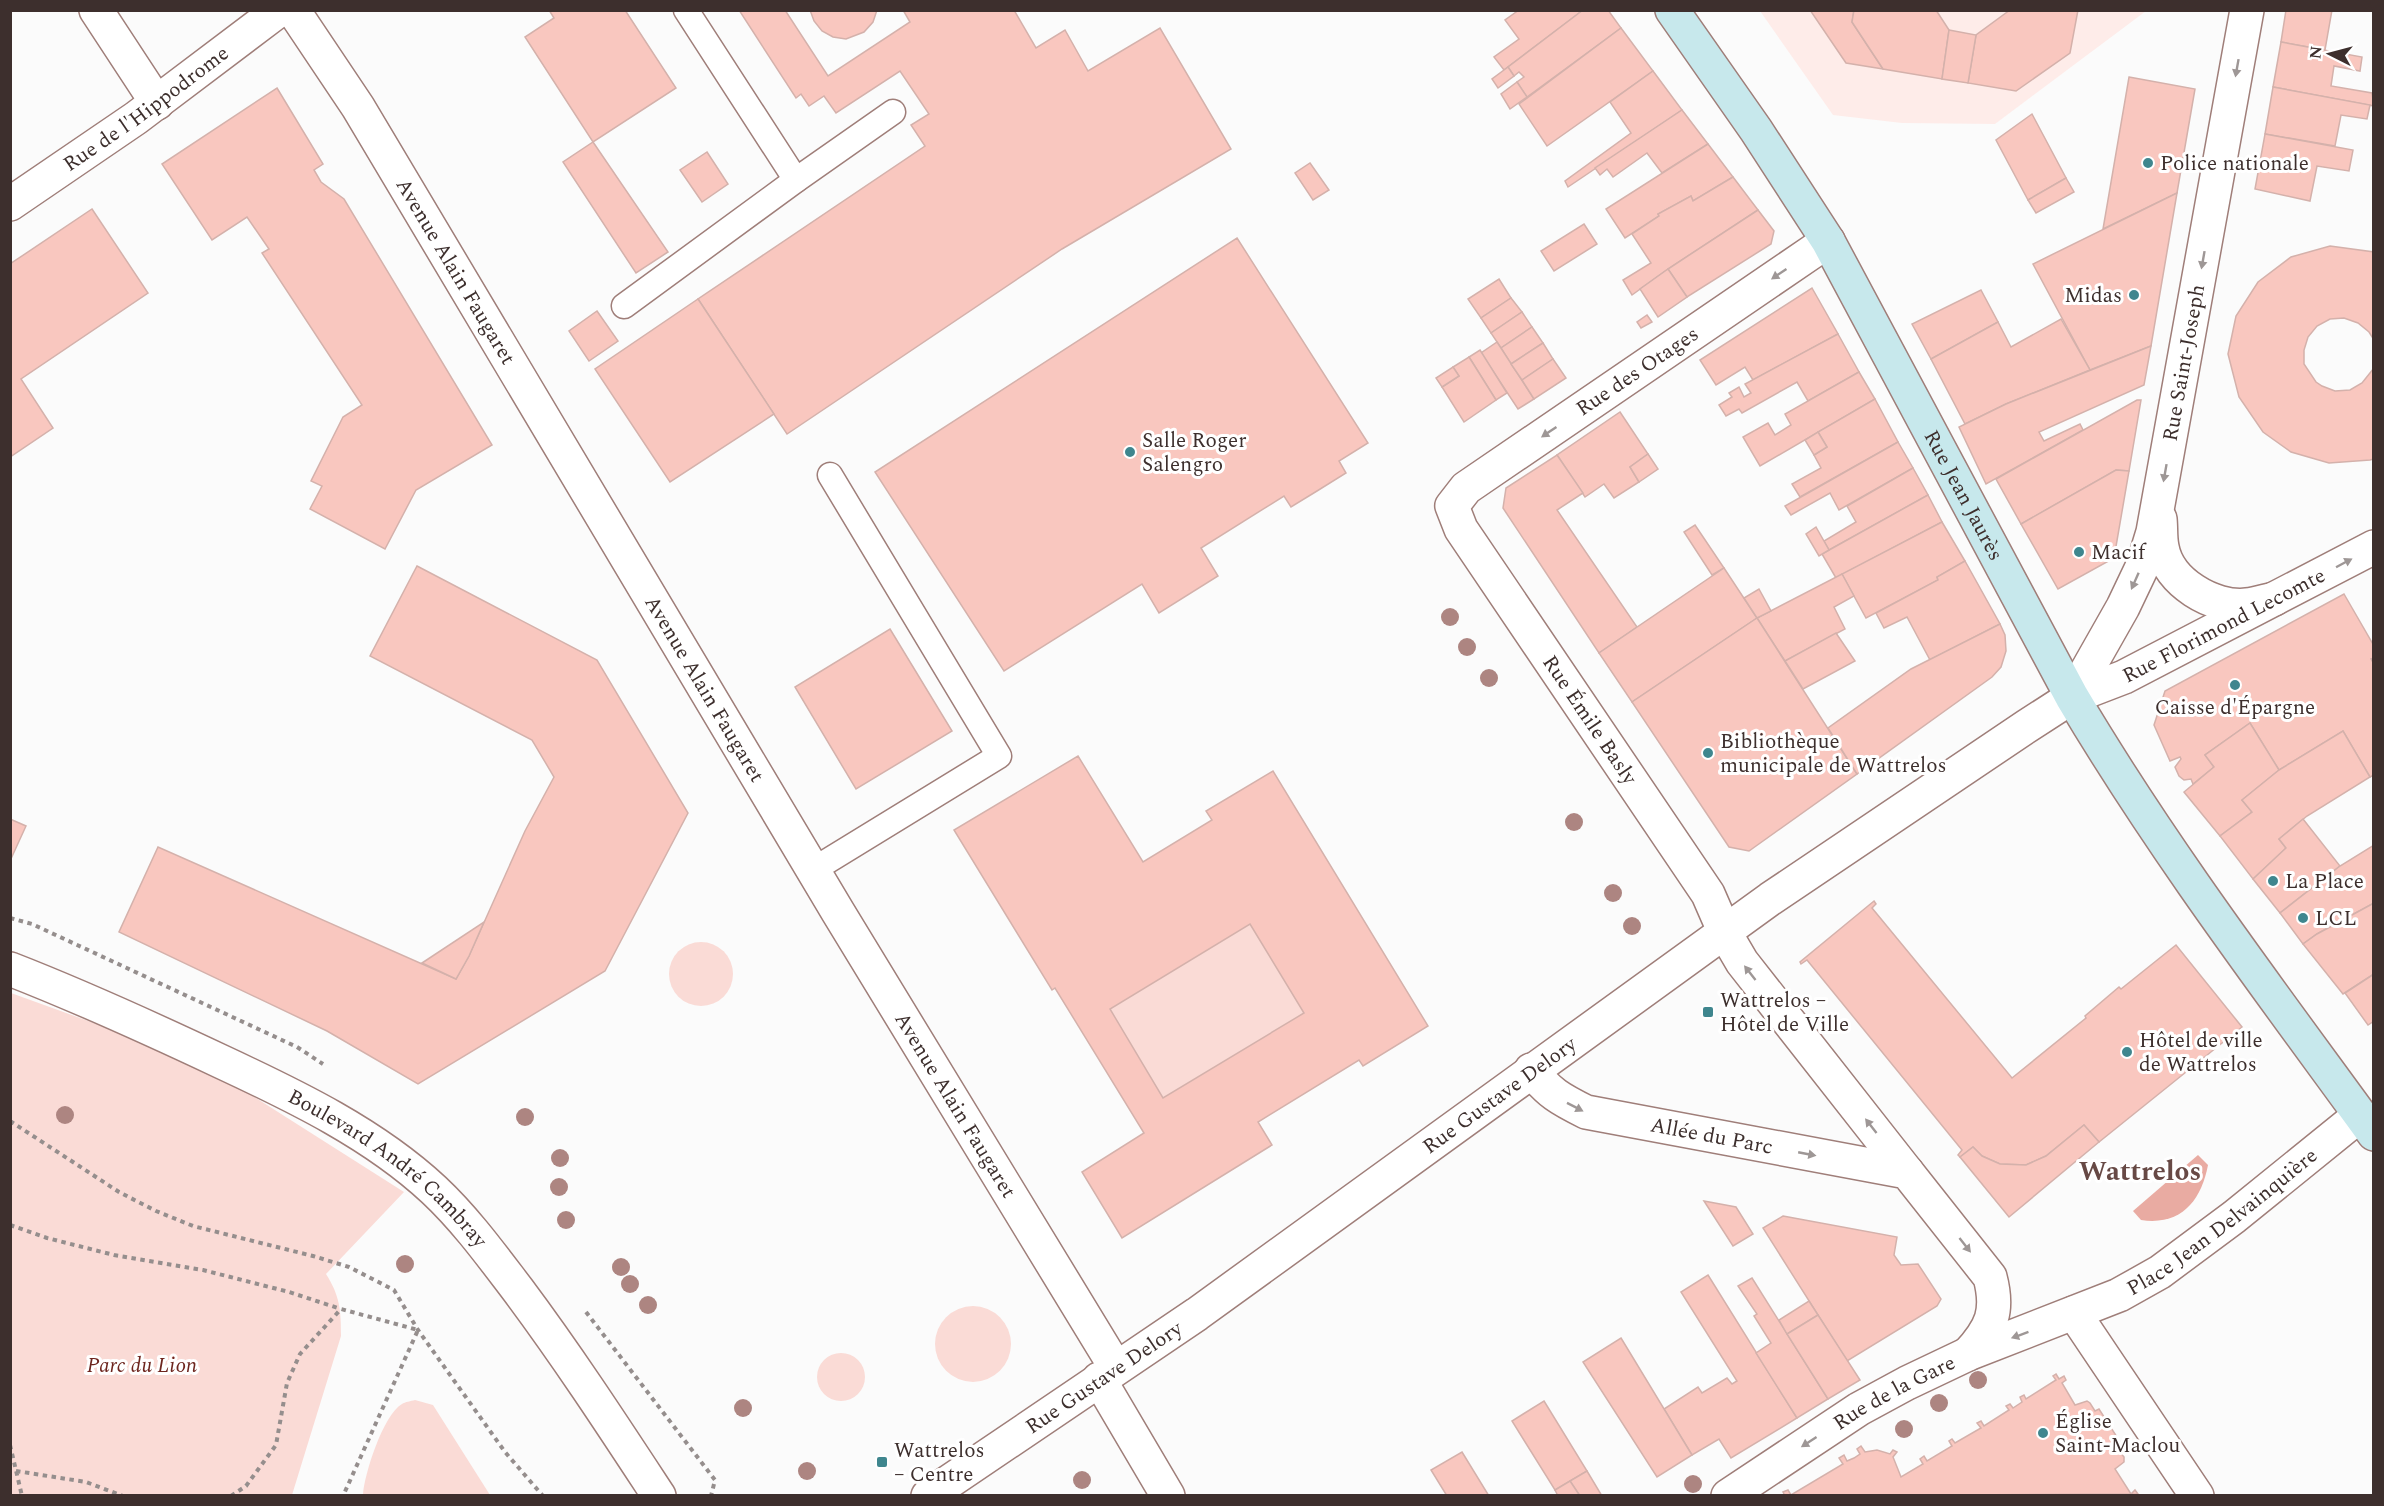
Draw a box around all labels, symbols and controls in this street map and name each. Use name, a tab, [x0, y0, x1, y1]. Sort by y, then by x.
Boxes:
north arrow	[2300, 24, 2360, 84]
street label: Rue de l'Hippodrome	[57, 38, 236, 180]
text: N	[2303, 45, 2329, 60]
one-way arrow	[2232, 59, 2241, 78]
place label: Police nationale	[2160, 148, 2309, 180]
marker: Police nationale	[2141, 156, 2155, 170]
street label: Avenue Alain Faugaret	[387, 172, 523, 371]
one-way arrow	[2198, 251, 2207, 270]
one-way arrow	[1772, 268, 1788, 280]
place label: Midas	[2064, 280, 2122, 312]
street label: Rue Saint-Joseph	[2155, 282, 2214, 444]
marker: Midas	[2127, 288, 2141, 302]
street label: Rue des Otages	[1570, 319, 1706, 425]
street label: Rue Jean Jaurès	[1915, 424, 2011, 567]
place label: Salle Roger Salengro	[1142, 425, 1246, 481]
one-way arrow	[1541, 426, 1557, 437]
marker: Salle Roger Salengro	[1123, 445, 1137, 459]
one-way arrow	[2161, 463, 2170, 482]
place label: Macif	[2091, 537, 2147, 569]
marker: Macif	[2072, 545, 2086, 559]
one-way arrow	[2336, 558, 2353, 568]
street label: Rue Florimond Lecomte	[2117, 560, 2331, 692]
one-way arrow	[2130, 572, 2140, 590]
street label: Avenue Alain Faugaret	[636, 590, 772, 789]
street label: Rue Émile Basly	[1534, 649, 1645, 792]
marker: Caisse d'Épargne	[2228, 678, 2242, 692]
place label: Caisse d'Épargne	[2155, 692, 2315, 724]
place label: Bibliothèque municipale de Wattrelos	[1720, 726, 1947, 782]
marker: Bibliothèque municipale de Wattrelos	[1701, 746, 1715, 760]
place label: La Place	[2285, 866, 2364, 898]
marker: La Place	[2266, 874, 2280, 888]
place label: LCL	[2315, 903, 2357, 935]
marker: LCL	[2296, 911, 2310, 925]
one-way arrow	[1744, 965, 1757, 981]
place label: Wattrelos – Hôtel de Ville	[1720, 985, 1849, 1041]
marker: Wattrelos – Hôtel de Ville	[1701, 1005, 1715, 1019]
street label: Avenue Alain Faugaret	[886, 1006, 1024, 1205]
place label: Hôtel de ville de Wattrelos	[2139, 1025, 2263, 1081]
street label: Rue Gustave Delory	[1416, 1029, 1584, 1163]
marker: Hôtel de ville de Wattrelos	[2120, 1045, 2134, 1059]
street label: Boulevard André Cambray	[282, 1081, 495, 1256]
one-way arrow	[1567, 1102, 1584, 1112]
street label: Allée du Parc	[1648, 1109, 1775, 1164]
one-way arrow	[1864, 1118, 1877, 1134]
street label: Place Jean Delvainquière	[2121, 1140, 2325, 1305]
one-way arrow	[1798, 1149, 1817, 1158]
district label: Wattrelos	[2079, 1151, 2201, 1193]
one-way arrow	[1959, 1237, 1972, 1253]
street label: Rue Gustave Delory	[1019, 1313, 1190, 1443]
one-way arrow	[2010, 1330, 2028, 1340]
street label: Rue de la Gare	[1827, 1347, 1961, 1439]
park label: Parc du Lion	[87, 1350, 197, 1382]
place label: Église Saint-Maclou	[2055, 1406, 2181, 1462]
marker: Église Saint-Maclou	[2036, 1426, 2050, 1440]
place label: Wattrelos – Centre	[894, 1435, 985, 1491]
one-way arrow	[1801, 1436, 1817, 1447]
marker: Wattrelos – Centre	[875, 1455, 889, 1469]

